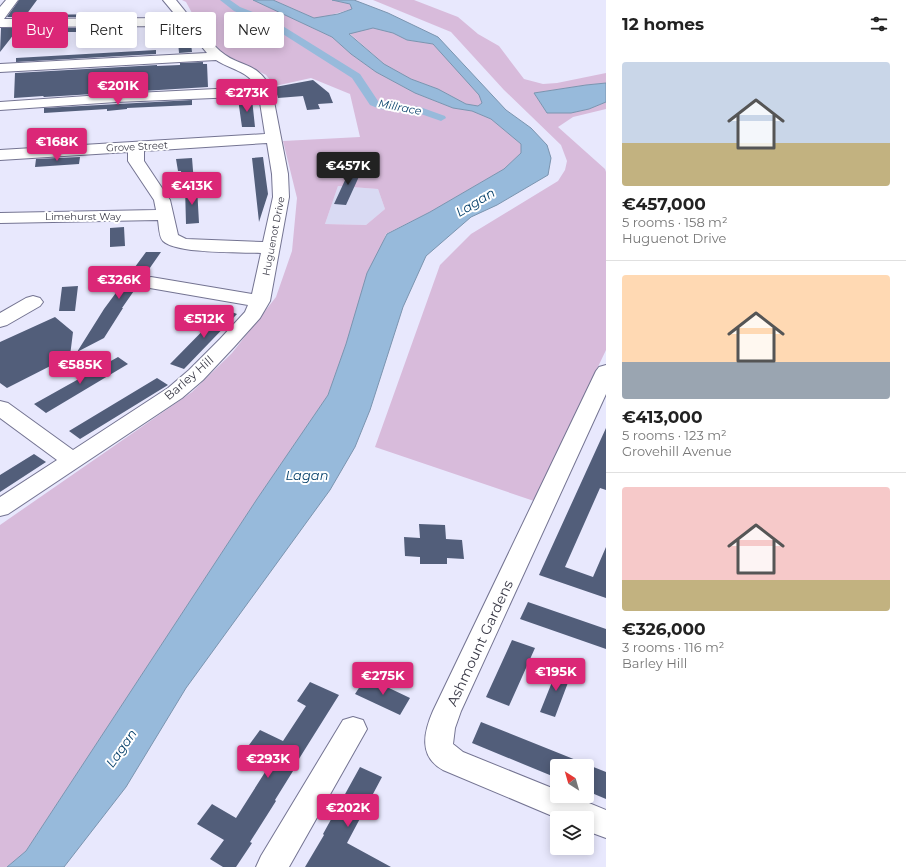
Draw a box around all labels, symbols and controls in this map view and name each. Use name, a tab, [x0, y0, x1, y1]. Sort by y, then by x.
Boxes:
chip: Buy	[12, 12, 68, 48]
chip: Rent	[76, 12, 137, 48]
chip: Filters	[145, 12, 216, 48]
chip: New	[224, 12, 284, 48]
icon: filters	[868, 13, 890, 35]
text: 12 homes	[622, 14, 704, 34]
pin: €201K	[90, 72, 146, 106]
text: €201K	[97, 77, 139, 93]
pin: €273K	[219, 79, 275, 113]
text: €273K	[225, 84, 269, 100]
icon: home	[720, 88, 792, 160]
water label: Millrace	[377, 96, 423, 118]
pin: €168K	[29, 128, 85, 162]
text: €168K	[36, 133, 78, 149]
street label: Grove Street	[106, 138, 168, 155]
pin: €457K	[320, 152, 376, 186]
text: €457K	[326, 157, 370, 173]
pin: €413K	[164, 172, 220, 206]
text: €413K	[171, 177, 213, 193]
water label: Lagan	[452, 184, 498, 220]
text: €457,000	[622, 194, 706, 214]
street label: Huguenot Drive	[259, 195, 288, 277]
street label: Limehurst Way	[45, 210, 122, 223]
text: 5 rooms · 158 m²	[622, 214, 727, 230]
text: Huguenot Drive	[622, 230, 726, 246]
pin: €326K	[91, 266, 147, 300]
text: €326K	[97, 271, 141, 287]
icon: home	[720, 301, 792, 373]
pin: €512K	[176, 305, 232, 339]
text: €512K	[184, 310, 224, 326]
pin: €585K	[52, 351, 108, 385]
street label: Barley Hill	[161, 352, 216, 403]
text: €585K	[58, 356, 102, 372]
text: €413,000	[622, 407, 702, 427]
text: 5 rooms · 123 m²	[622, 427, 727, 443]
text: Grovehill Avenue	[622, 443, 732, 459]
water label: Lagan	[286, 467, 328, 483]
icon: home	[720, 513, 792, 585]
street label: Ashmount Gardens	[443, 577, 517, 709]
text: €326,000	[622, 619, 706, 639]
text: 3 rooms · 116 m²	[622, 639, 724, 655]
text: Barley Hill	[622, 655, 687, 671]
pin: €195K	[528, 658, 584, 692]
pin: €275K	[355, 662, 411, 696]
text: €195K	[535, 663, 577, 679]
text: €275K	[361, 667, 405, 683]
water label: Lagan	[102, 726, 140, 770]
pin: €293K	[240, 745, 296, 779]
text: €293K	[246, 750, 290, 766]
north arrow	[550, 759, 594, 803]
map controls	[550, 759, 594, 855]
pin: €202K	[320, 794, 376, 828]
text: €202K	[326, 799, 370, 815]
button: layers	[550, 811, 594, 855]

